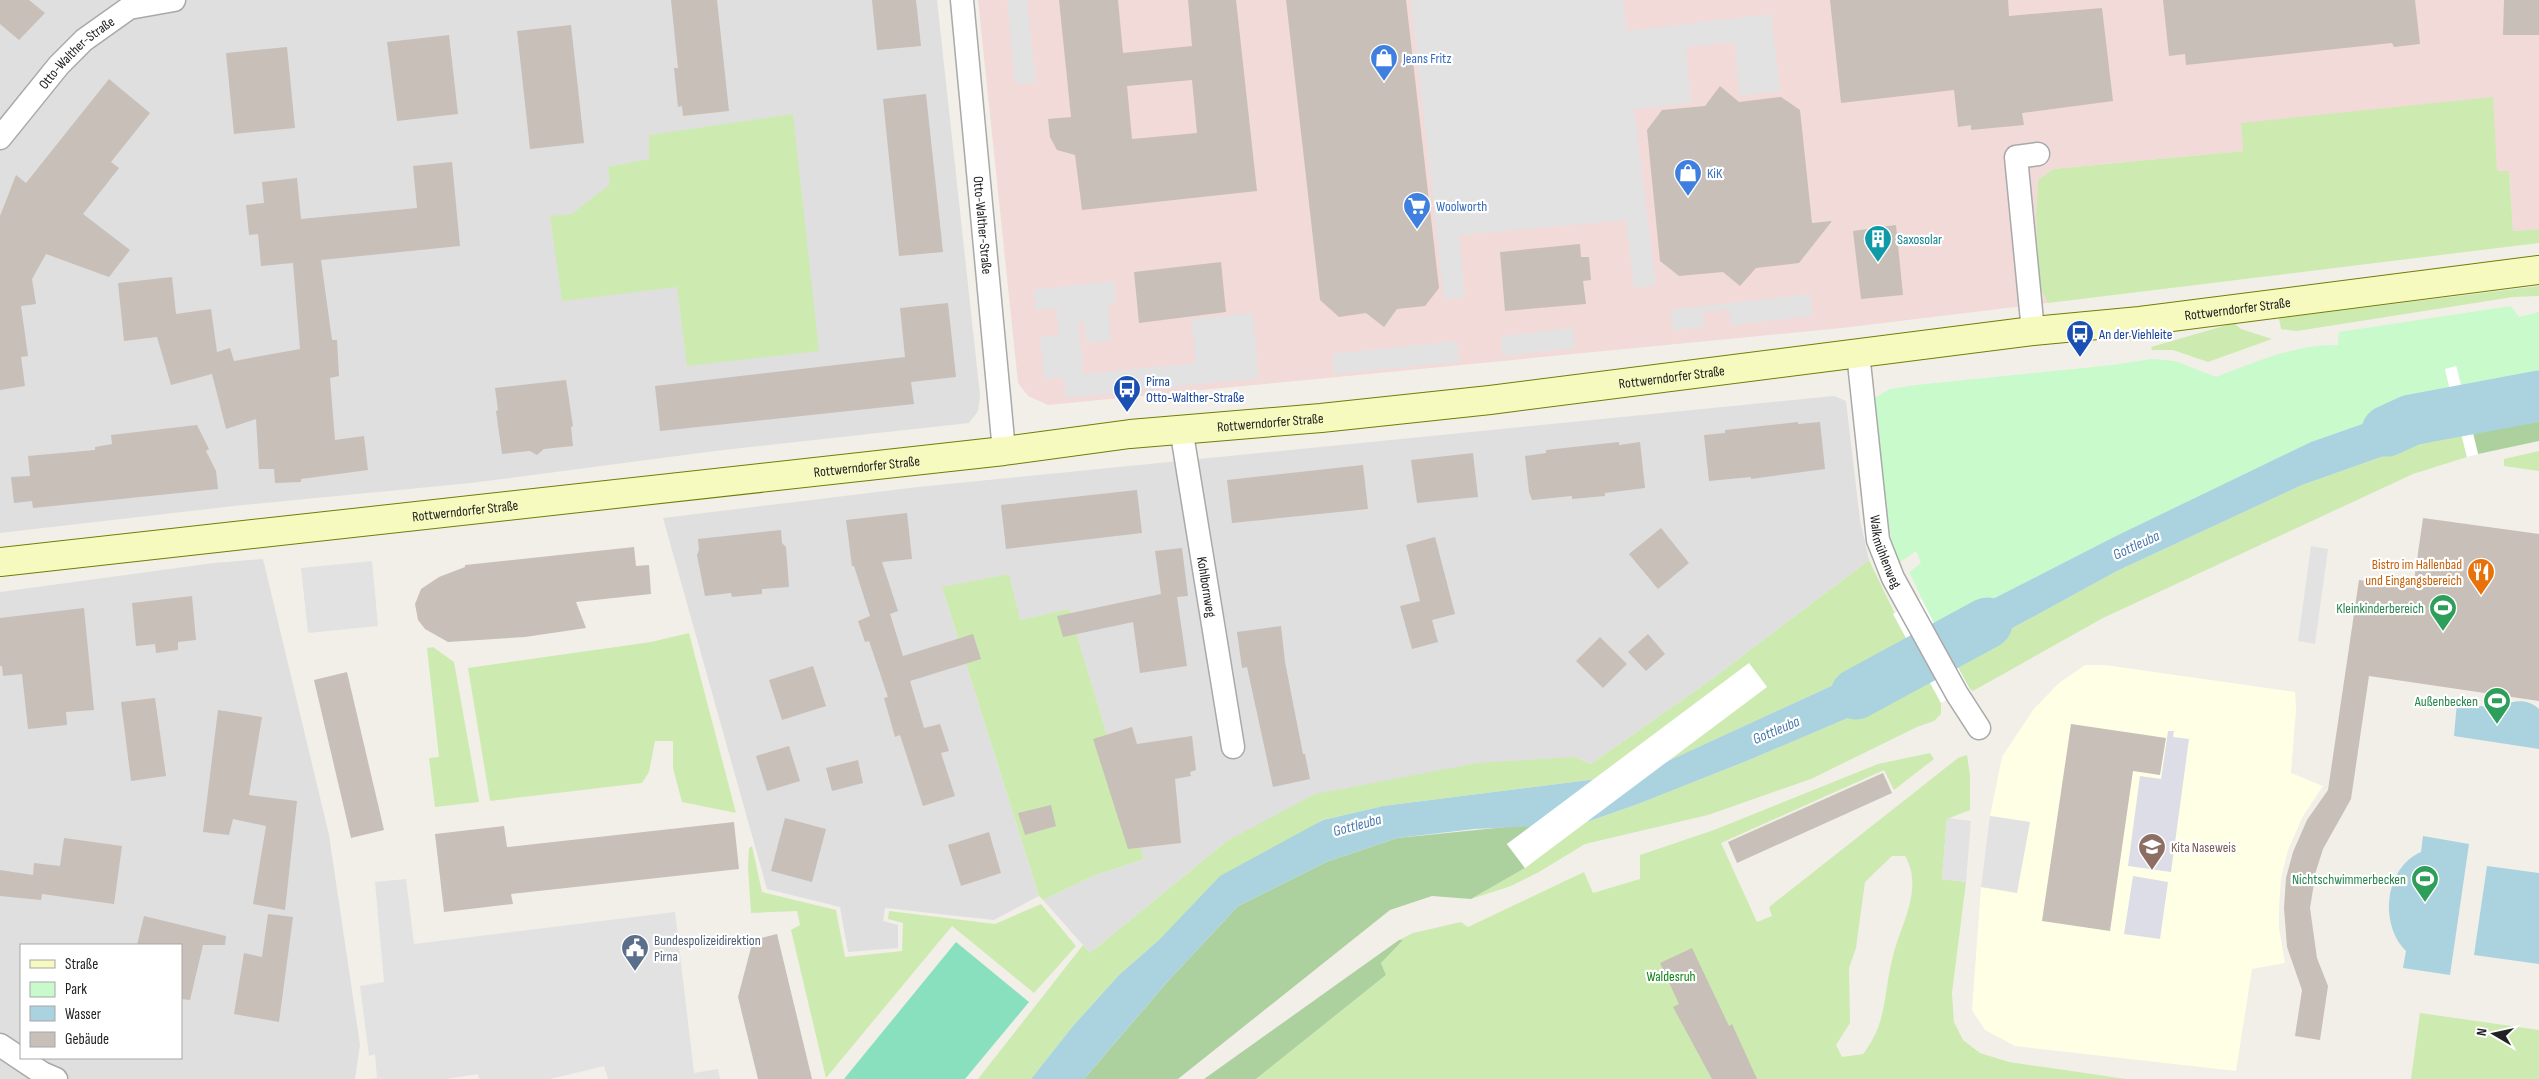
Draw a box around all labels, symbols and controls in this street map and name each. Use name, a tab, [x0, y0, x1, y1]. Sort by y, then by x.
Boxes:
street label: Otto-Walther-Straße	[35, 13, 118, 93]
shop icon: Jeans Fritz	[1369, 43, 1399, 82]
place label: Jeans Fritz	[1402, 50, 1451, 67]
shop icon: KiK	[1673, 158, 1703, 197]
place label: KiK	[1707, 165, 1723, 182]
street label: Otto-Walther-Straße	[969, 175, 995, 275]
supermarket icon: Woolworth	[1402, 191, 1432, 230]
place label: Woolworth	[1436, 198, 1487, 215]
building icon: Saxosolar	[1863, 224, 1893, 263]
place label: Saxosolar	[1897, 231, 1942, 248]
street label: Rottwerndorfer Straße	[2184, 294, 2292, 324]
bus stop icon: An der Viehleite	[2065, 319, 2095, 358]
place label: An der Viehleite	[2098, 326, 2172, 343]
street label: Rottwerndorfer Straße	[1618, 362, 1726, 393]
place label: Pirna Otto-Walther-Straße	[1146, 373, 1244, 406]
bus stop icon: Pirna Otto-Walther-Straße	[1112, 374, 1142, 413]
street label: Rottwerndorfer Straße	[1216, 410, 1324, 436]
street label: Rottwerndorfer Straße	[813, 452, 921, 481]
street label: Rottwerndorfer Straße	[411, 497, 519, 525]
street label: Walkmühlenweg	[1866, 514, 1905, 592]
water label: Gottleuba	[2110, 526, 2163, 564]
street label: Kohlbornweg	[1193, 555, 1220, 619]
place label: Bistro im Hallenbad und Eingangsbereich	[2365, 556, 2462, 589]
restaurant icon: Bistro im Hallenbad und Eingangsbereich	[2466, 557, 2496, 596]
sports icon: Kleinkinderbereich	[2428, 593, 2458, 632]
place label: Kleinkinderbereich	[2336, 600, 2424, 617]
sports icon: Außenbecken	[2482, 686, 2512, 725]
place label: Außenbecken	[2414, 693, 2478, 710]
water label: Gottleuba	[1750, 712, 1803, 749]
water label: Gottleuba	[1331, 810, 1383, 841]
school or university icon: Kita Naseweis	[2137, 832, 2167, 871]
place label: Kita Naseweis	[2171, 839, 2236, 856]
sports icon: Nichtschwimmerbecken	[2410, 864, 2440, 903]
place label: Nichtschwimmerbecken	[2292, 871, 2406, 888]
place label: Bundespolizeidirektion Pirna	[654, 932, 761, 965]
public building icon: Bundespolizeidirektion Pirna	[620, 933, 650, 972]
legend	[20, 944, 182, 1059]
text: Straße	[65, 955, 98, 974]
park label: Waldesruh	[1646, 968, 1696, 985]
text: Park	[65, 980, 87, 999]
text: Wasser	[65, 1005, 102, 1024]
north arrow	[2469, 1009, 2519, 1059]
text: N	[2473, 1027, 2491, 1037]
text: Gebäude	[65, 1030, 109, 1049]

